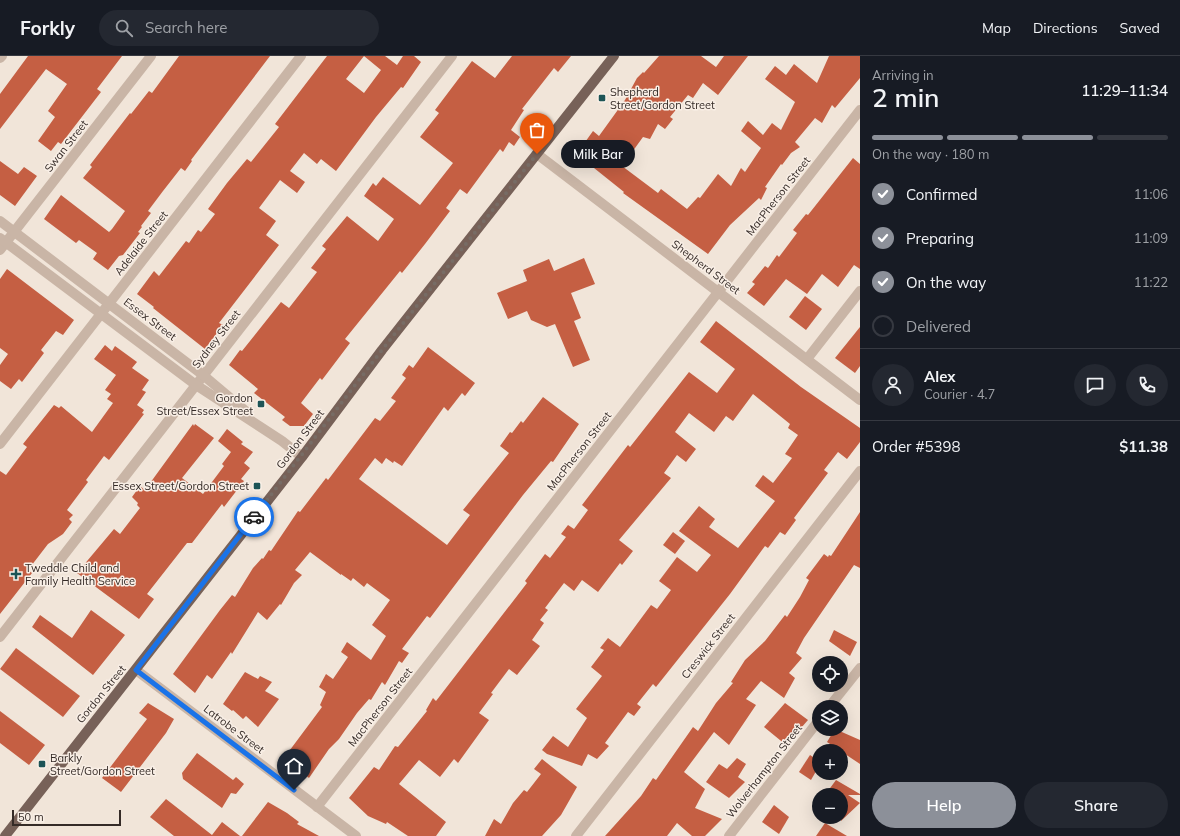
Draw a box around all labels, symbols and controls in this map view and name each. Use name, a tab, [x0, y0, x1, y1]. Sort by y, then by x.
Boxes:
search box	[99, 10, 379, 46]
text: Forkly	[20, 16, 75, 40]
icon: search	[113, 17, 135, 39]
text: Search here	[145, 18, 227, 37]
text: Map	[982, 19, 1011, 37]
text: Directions	[1033, 19, 1098, 37]
text: Saved	[1120, 19, 1160, 37]
text: Arriving in	[872, 67, 934, 83]
text: 2 min	[872, 81, 940, 114]
text: 11:29–11:34	[1081, 81, 1168, 100]
place label: Shepherd Street/Gordon Street	[610, 85, 715, 112]
marker: Shepherd Street/Gordon Street	[597, 93, 607, 103]
pin	[520, 113, 554, 154]
street label: Swan Street	[41, 117, 91, 175]
icon: bag	[526, 119, 548, 141]
callout: Milk Bar	[561, 140, 635, 168]
text: Milk Bar	[573, 146, 623, 162]
text: On the way · 180 m	[872, 146, 989, 162]
street label: MacPherson Street	[743, 154, 813, 238]
icon: check	[872, 183, 894, 205]
text: Confirmed	[906, 185, 977, 204]
text: 11:06	[1134, 186, 1168, 202]
street label: Adelaide Street	[111, 208, 171, 278]
icon: check	[872, 227, 894, 249]
text: Preparing	[906, 229, 974, 248]
text: 11:09	[1134, 230, 1168, 246]
street label: Shepherd Street	[669, 237, 743, 297]
icon: check	[872, 271, 894, 293]
text: On the way	[906, 273, 986, 292]
text: 11:22	[1134, 274, 1168, 290]
street label: Essex Street	[121, 295, 179, 343]
street label: Sydney Street	[189, 307, 243, 371]
text: Delivered	[906, 317, 971, 336]
button: person	[872, 364, 914, 406]
button: chat	[1074, 364, 1116, 406]
button: phone	[1126, 364, 1168, 406]
text: Alex	[924, 367, 956, 386]
text: Courier · 4.7	[924, 386, 995, 402]
place label: Gordon Street/Essex Street	[156, 391, 253, 418]
marker: Gordon Street/Essex Street	[256, 399, 266, 409]
street label: Gordon Street	[273, 406, 327, 472]
street label: MacPherson Street	[544, 409, 614, 493]
text: Order #5398	[872, 437, 960, 456]
text: $11.38	[1119, 437, 1168, 456]
place label: Essex Street/Gordon Street	[112, 479, 249, 493]
marker: Essex Street/Gordon Street	[252, 481, 262, 491]
courier	[234, 497, 274, 537]
icon: car	[243, 506, 265, 528]
place label: Tweddle Child and Family Health Service	[25, 561, 135, 588]
marker: Tweddle Child and Family Health Service	[10, 568, 22, 580]
street label: Creswick Street	[678, 610, 738, 682]
map controls	[812, 656, 848, 824]
button: locate	[812, 656, 848, 692]
street label: Gordon Street	[73, 662, 129, 726]
street label: MacPherson Street	[345, 665, 415, 749]
button: layers	[812, 700, 848, 736]
street label: Latrobe Street	[201, 702, 267, 757]
street label: Wolverhampton Street	[723, 721, 805, 821]
button: +	[812, 744, 848, 780]
pin	[277, 749, 311, 790]
place label: Barkly Street/Gordon Street	[50, 751, 155, 778]
icon: home	[283, 755, 305, 777]
marker: Barkly Street/Gordon Street	[37, 759, 47, 769]
button: Help	[872, 782, 1016, 828]
button: Share	[1024, 782, 1168, 828]
button: −	[812, 788, 848, 824]
scale bar	[12, 808, 121, 827]
text: 50 m	[18, 810, 44, 824]

